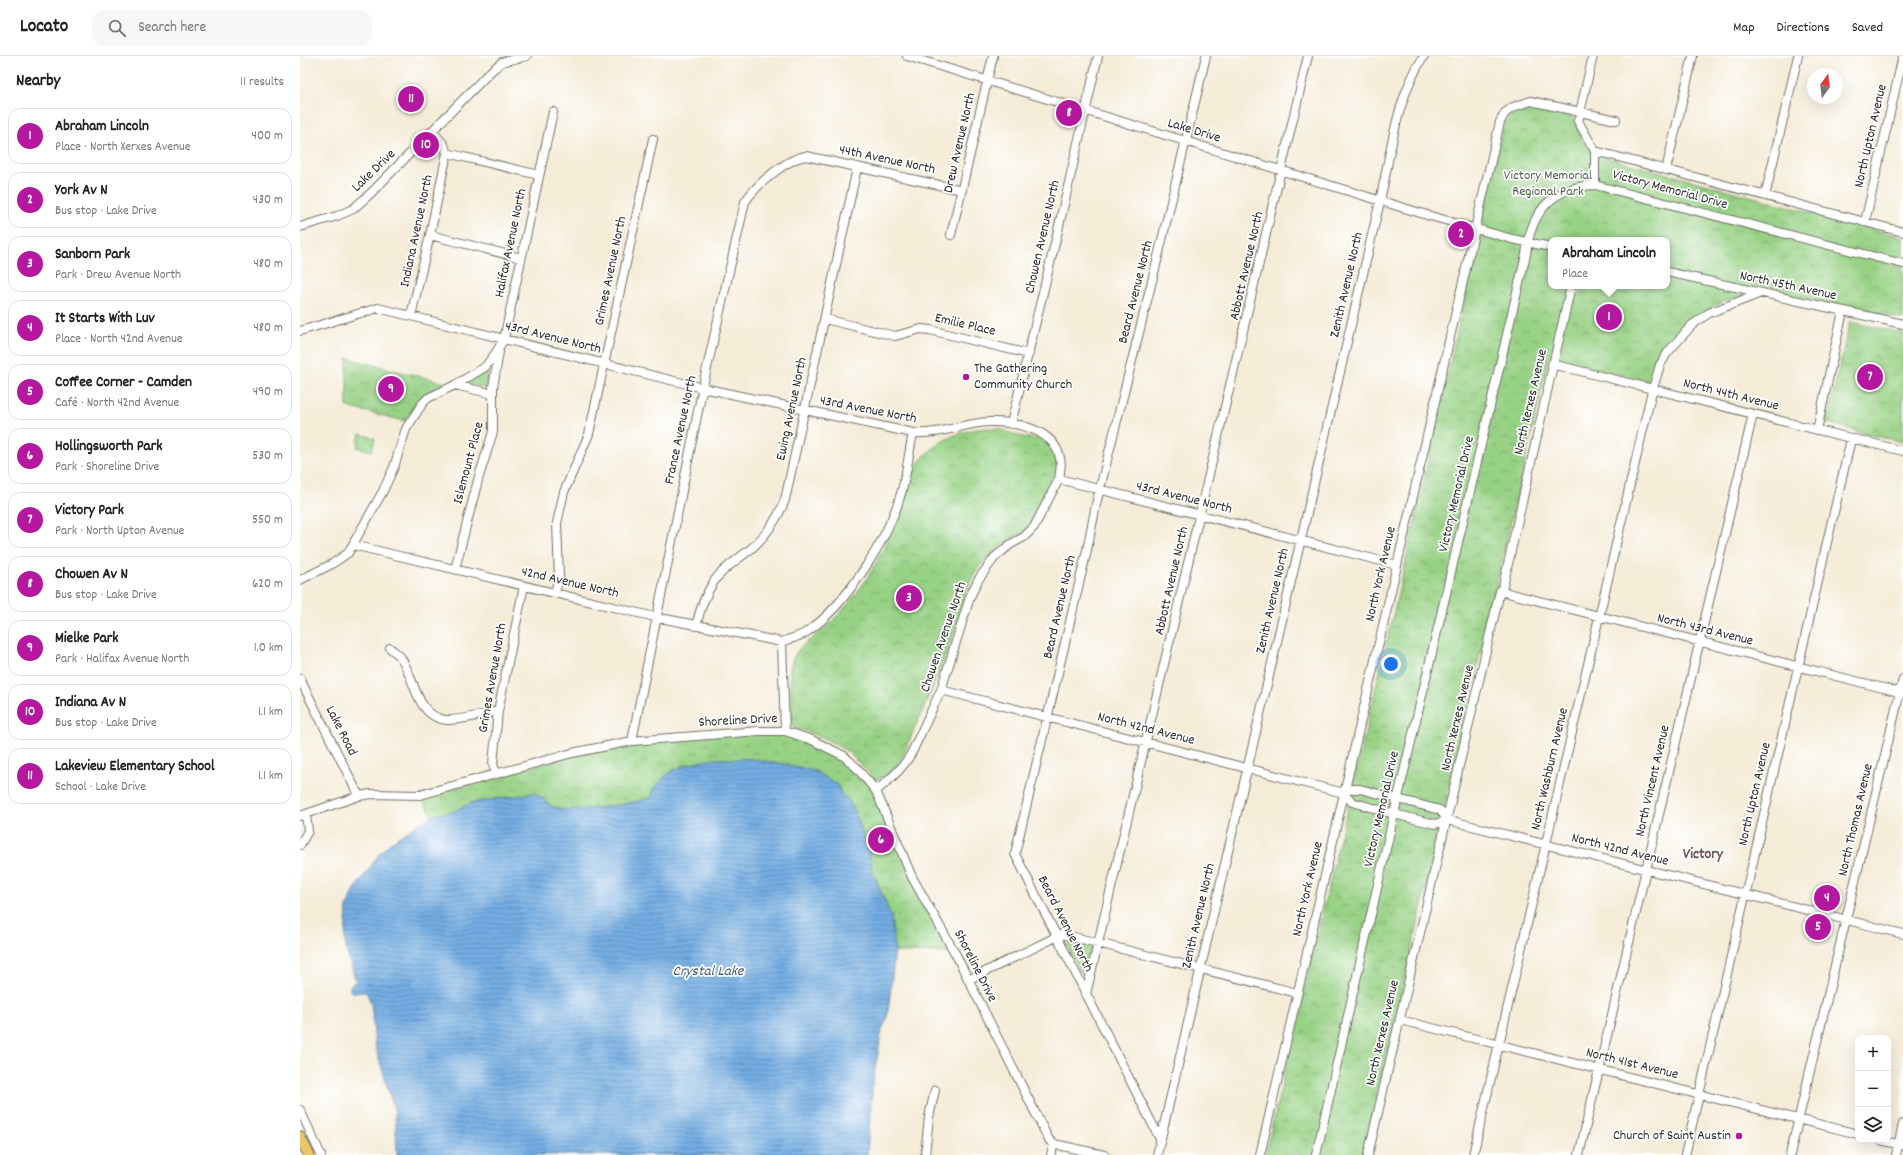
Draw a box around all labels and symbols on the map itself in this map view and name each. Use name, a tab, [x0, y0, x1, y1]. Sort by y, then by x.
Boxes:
north arrow	[1807, 68, 1843, 104]
street label: North Upton Avenue	[1849, 82, 1893, 190]
pin: 11	[398, 84, 424, 114]
street label: Drew Avenue North	[939, 91, 981, 195]
pin: 8	[1056, 98, 1082, 128]
street label: Lake Drive	[1165, 113, 1223, 149]
pin: 10	[413, 130, 439, 160]
street label: 44th Avenue North	[837, 140, 937, 180]
street label: Lake Drive	[347, 145, 401, 197]
street label: Victory Memorial Drive	[1610, 165, 1730, 215]
park label: Victory Memorial Regional Park	[1504, 166, 1593, 202]
street label: Indiana Avenue North	[395, 173, 439, 289]
street label: Chowen Avenue North	[1020, 178, 1066, 296]
street label: Halifax Avenue North	[490, 187, 532, 299]
street label: Abbott Avenue North	[1225, 210, 1269, 322]
street label: Grimes Avenue North	[590, 215, 632, 327]
pin: 2	[1448, 219, 1474, 249]
street label: Zenith Avenue North	[1325, 230, 1369, 340]
street label: Beard Avenue North	[1114, 238, 1158, 346]
street label: North 45th Avenue	[1738, 266, 1838, 306]
pin: 1	[1596, 302, 1622, 332]
street label: Emilie Place	[933, 308, 997, 342]
street label: 43rd Avenue North	[503, 316, 603, 360]
street label: North Xerxes Avenue	[1509, 347, 1553, 457]
street label: Ewing Avenue North	[771, 355, 813, 463]
place label: The Gathering Community Church	[974, 359, 1072, 395]
pin: 7	[1857, 362, 1883, 392]
marker: The Gathering Community Church	[961, 372, 971, 382]
street label: North 44th Avenue	[1681, 373, 1781, 417]
pin: 9	[378, 374, 404, 404]
street label: France Avenue North	[660, 374, 702, 486]
street label: 43rd Avenue North	[818, 391, 918, 429]
street label: Islemount Place	[448, 420, 490, 506]
street label: Victory Memorial Drive	[1434, 434, 1480, 554]
street label: 43rd Avenue North	[1134, 476, 1234, 520]
street label: Abbott Avenue North	[1150, 525, 1194, 637]
street label: North York Avenue	[1360, 525, 1402, 623]
street label: Zenith Avenue North	[1251, 546, 1295, 656]
street label: Beard Avenue North	[1038, 553, 1082, 661]
street label: 42nd Avenue North	[519, 562, 621, 604]
street label: Chowen Avenue North	[916, 579, 972, 695]
pin: 3	[896, 583, 922, 613]
street label: North 43rd Avenue	[1655, 608, 1755, 652]
street label: Grimes Avenue North	[474, 622, 512, 734]
your location	[1381, 654, 1401, 674]
street label: North Xerxes Avenue	[1436, 663, 1480, 773]
street label: Lake Road	[320, 703, 362, 759]
street label: North Washburn Avenue	[1526, 706, 1574, 832]
street label: North 42nd Avenue	[1095, 707, 1197, 751]
street label: Shoreline Drive	[698, 709, 778, 733]
street label: North Vincent Avenue	[1630, 723, 1676, 839]
street label: North Upton Avenue	[1733, 740, 1777, 848]
street label: Victory Memorial Drive	[1359, 749, 1405, 869]
street label: North Thomas Avenue	[1833, 762, 1879, 878]
pin: 6	[868, 825, 894, 855]
street label: North 42nd Avenue	[1569, 828, 1671, 872]
street label: North York Avenue	[1287, 840, 1329, 938]
district label: Victory	[1683, 844, 1724, 866]
street label: Zenith Avenue North	[1177, 861, 1221, 971]
street label: Beard Avenue North	[1032, 872, 1098, 976]
pin: 4	[1814, 883, 1840, 913]
pin: 5	[1805, 912, 1831, 942]
street label: Shoreline Drive	[948, 926, 1002, 1006]
water label: Crystal Lake	[673, 961, 745, 983]
street label: North Xerxes Avenue	[1361, 978, 1405, 1088]
street label: North 41st Avenue	[1584, 1043, 1680, 1085]
place label: Church of Saint Austin	[1613, 1126, 1731, 1146]
marker: Church of Saint Austin	[1734, 1131, 1744, 1141]

